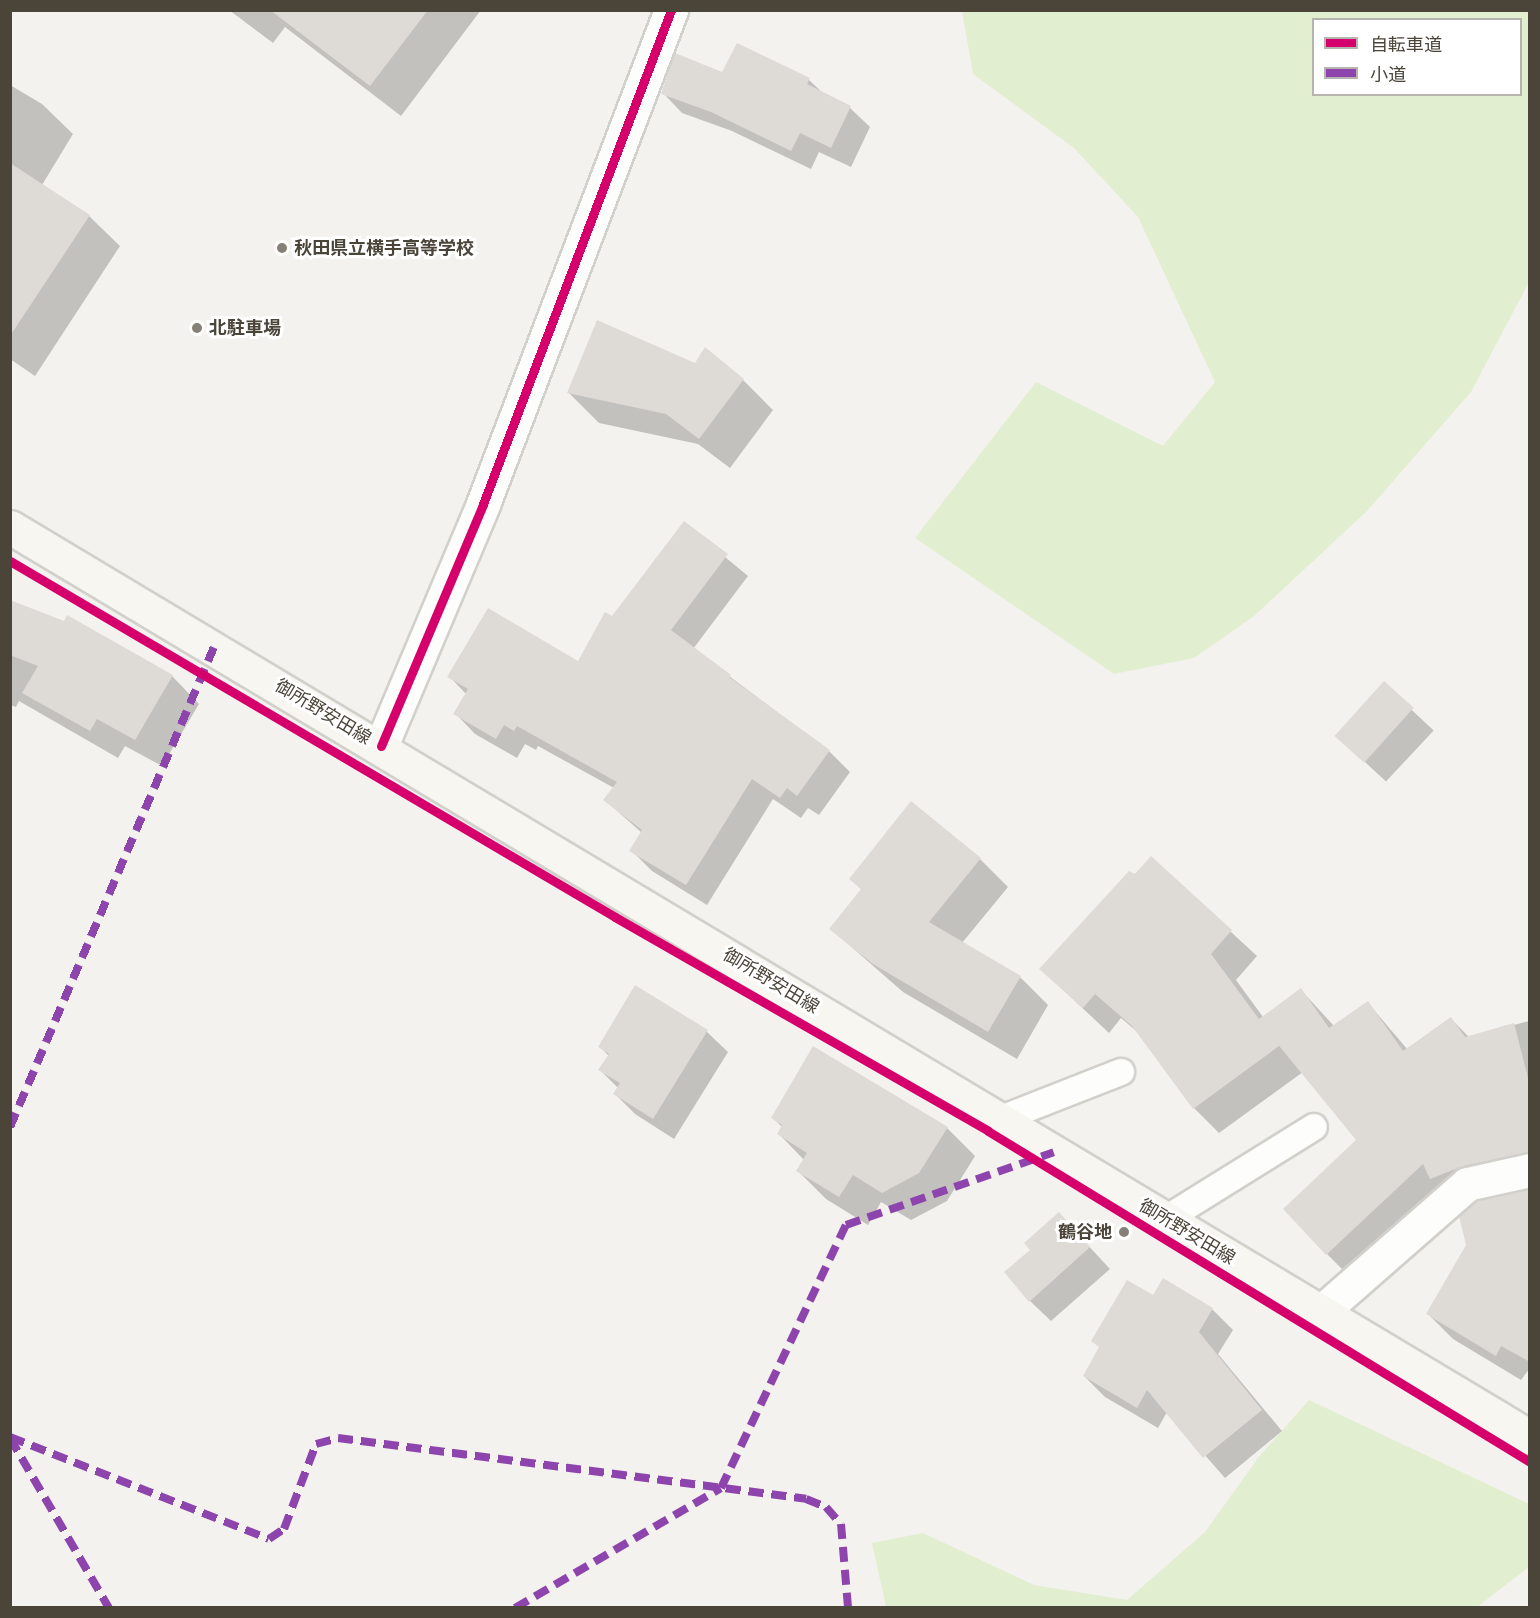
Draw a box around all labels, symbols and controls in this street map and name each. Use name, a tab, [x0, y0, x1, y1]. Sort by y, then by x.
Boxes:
legend	[1312, 18, 1522, 96]
text: 自転車道	[1370, 34, 1442, 56]
text: 小道	[1370, 64, 1406, 86]
place label: 秋田県立横手高等学校	[294, 237, 474, 259]
marker: 秋田県立横手高等学校	[275, 241, 289, 255]
place label: 北駐車場	[209, 317, 281, 339]
marker: 北駐車場	[190, 321, 204, 335]
street label: 御所野安田線	[271, 675, 375, 749]
street label: 御所野安田線	[719, 944, 823, 1018]
street label: 御所野安田線	[1135, 1195, 1239, 1269]
place label: 鶴谷地	[1058, 1221, 1112, 1243]
marker: 鶴谷地	[1117, 1225, 1131, 1239]

